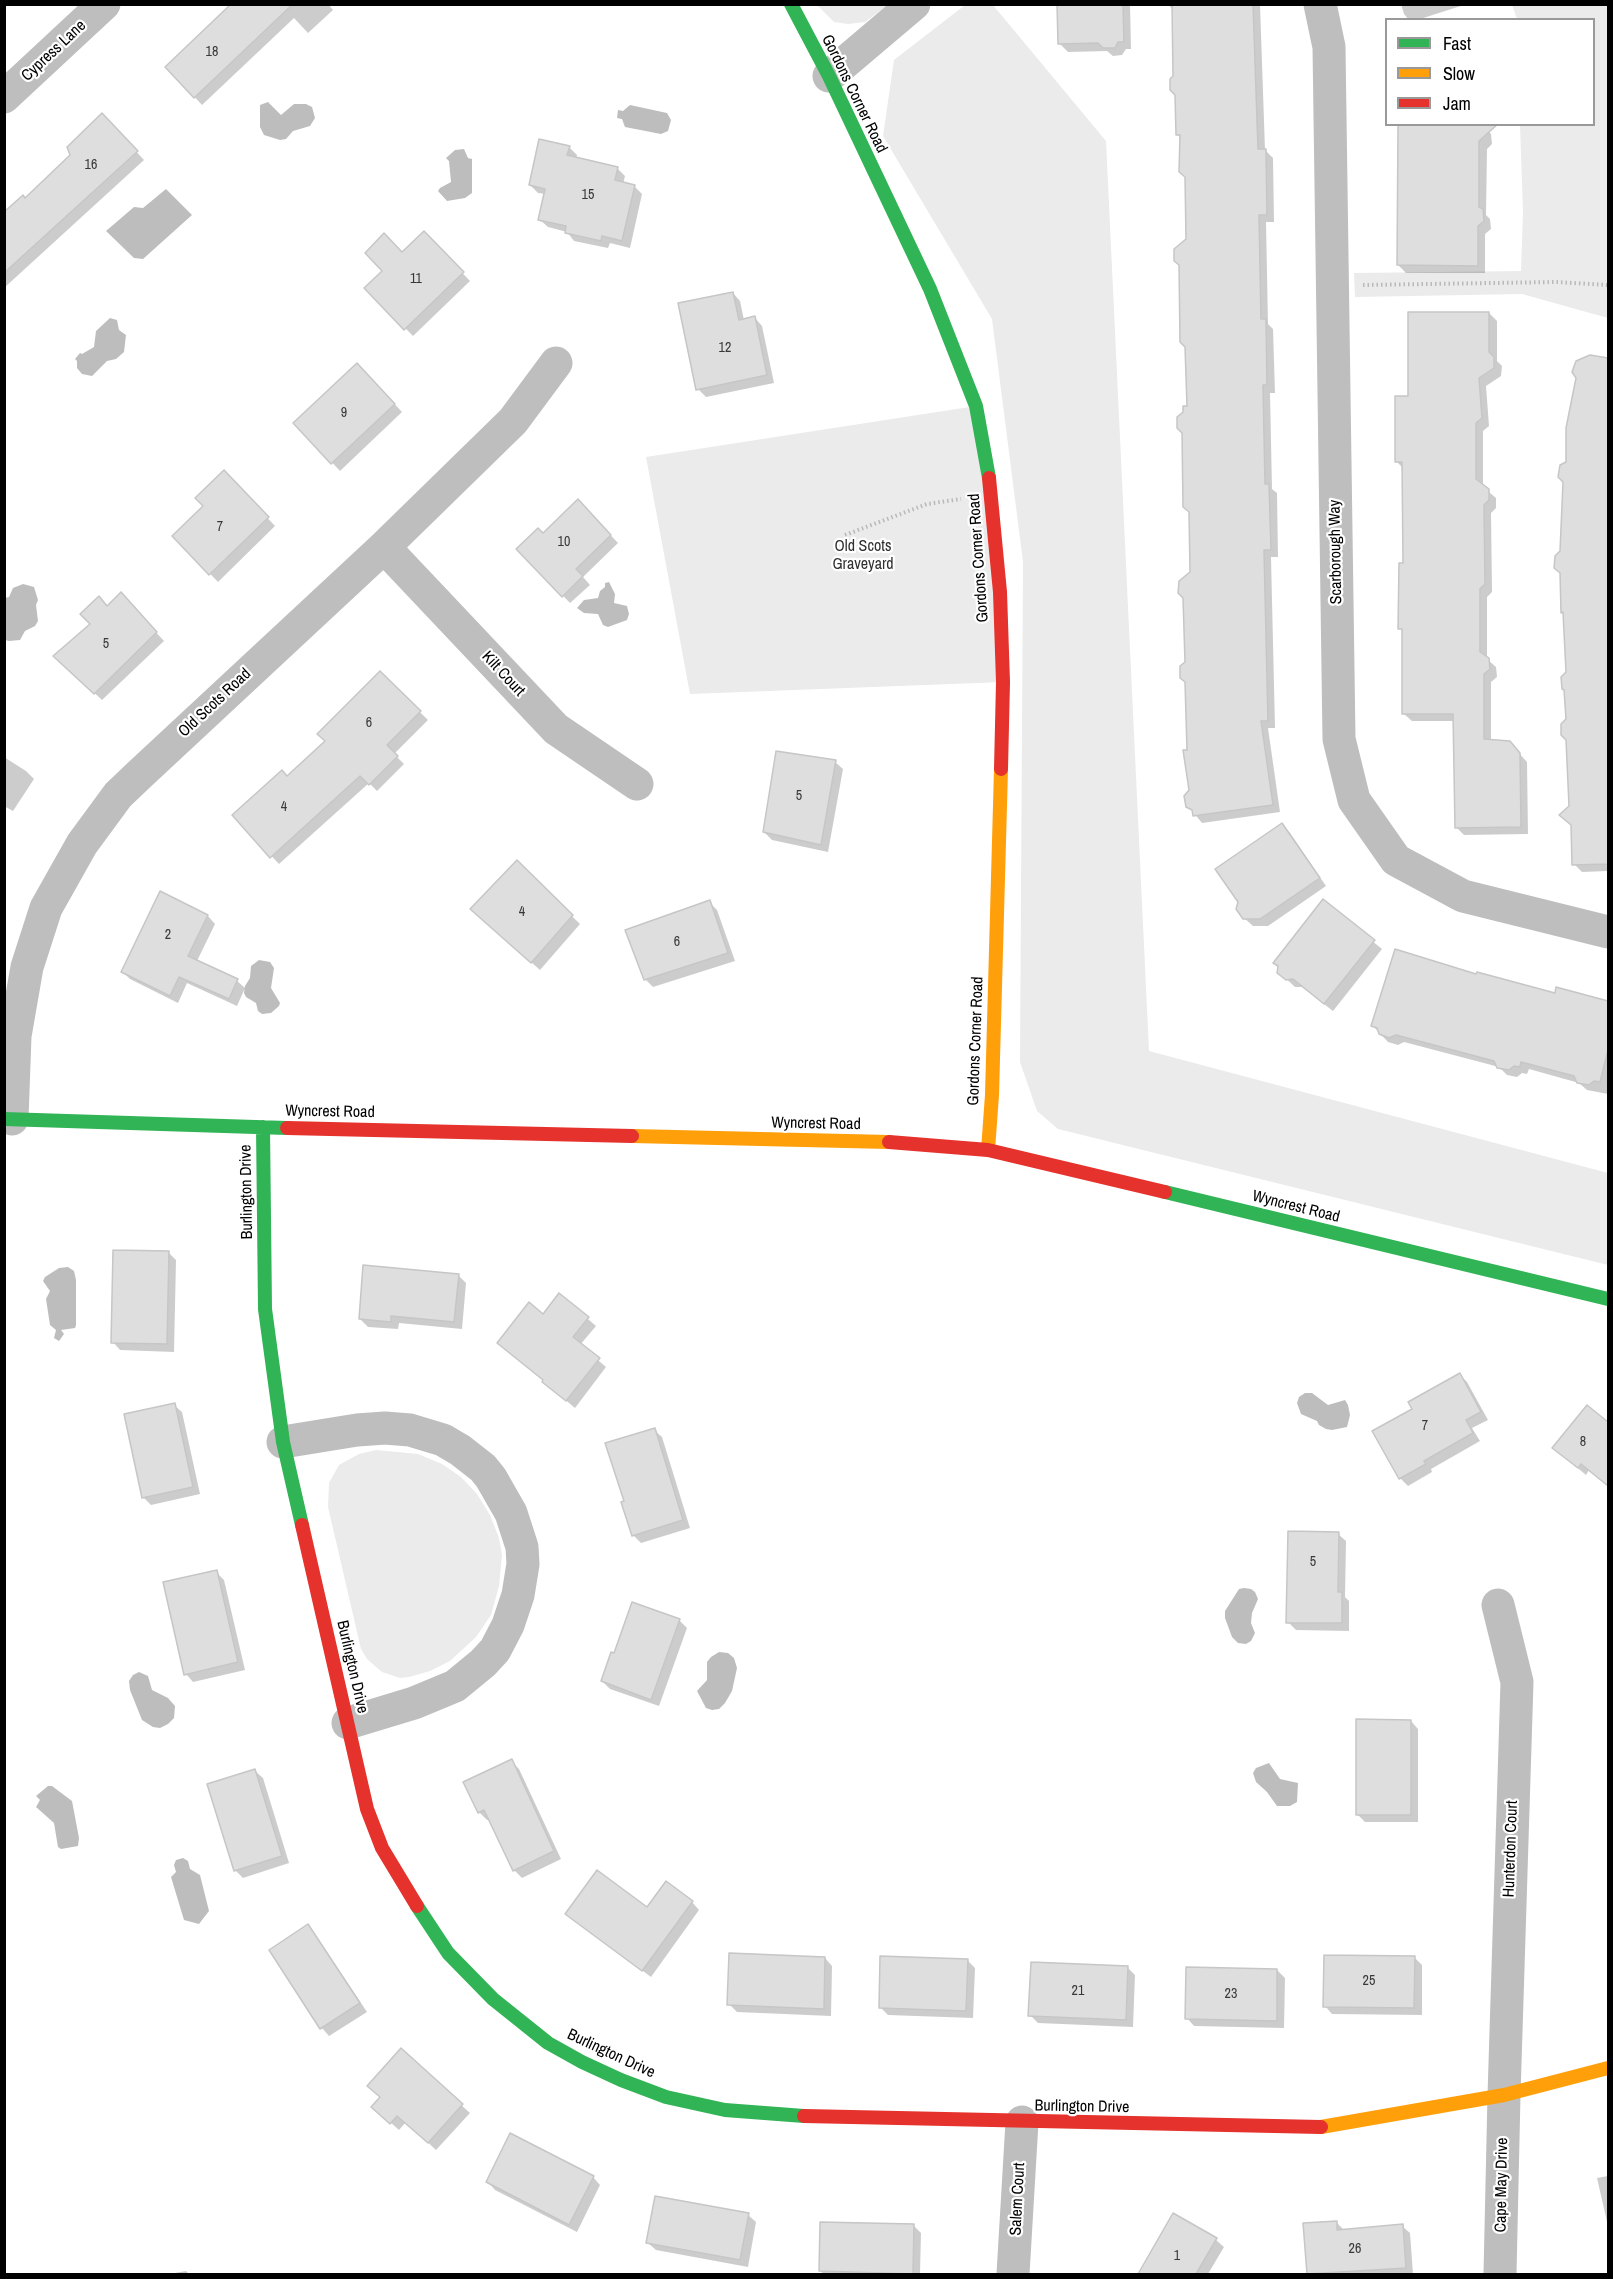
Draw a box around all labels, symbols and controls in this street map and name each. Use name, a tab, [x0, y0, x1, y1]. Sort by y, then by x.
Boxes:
street label: Cypress Lane	[18, 16, 90, 86]
legend	[1385, 18, 1595, 126]
text: Fast	[1443, 31, 1471, 56]
street label: Gordons Corner Road	[817, 32, 891, 156]
house number: 18	[206, 44, 218, 60]
text: Slow	[1443, 61, 1475, 86]
text: Jam	[1443, 91, 1471, 116]
house number: 16	[85, 157, 97, 173]
house number: 15	[582, 187, 594, 203]
house number: 11	[410, 271, 422, 287]
house number: 12	[719, 340, 731, 356]
house number: 9	[341, 405, 347, 421]
street label: Gordons Corner Road	[965, 493, 993, 623]
street label: Scarborough Way	[1325, 500, 1347, 604]
house number: 7	[217, 519, 223, 535]
house number: 10	[558, 534, 570, 550]
park label: Old Scots Graveyard	[832, 537, 894, 575]
house number: 5	[103, 636, 109, 652]
street label: Kilt Court	[477, 647, 529, 701]
street label: Old Scots Road	[175, 665, 255, 741]
house number: 6	[366, 715, 372, 731]
house number: 5	[796, 788, 802, 804]
house number: 4	[281, 799, 287, 815]
house number: 4	[519, 904, 525, 920]
house number: 2	[165, 927, 171, 943]
house number: 6	[674, 934, 680, 950]
street label: Gordons Corner Road	[964, 976, 988, 1106]
street label: Wyncrest Road	[285, 1102, 375, 1122]
street label: Wyncrest Road	[771, 1114, 861, 1134]
street label: Burlington Drive	[237, 1144, 257, 1240]
street label: Wyncrest Road	[1250, 1187, 1342, 1227]
house number: 7	[1422, 1418, 1428, 1434]
house number: 8	[1580, 1434, 1586, 1450]
house number: 5	[1310, 1554, 1316, 1570]
street label: Burlington Drive	[332, 1619, 372, 1715]
street label: Hunterdon Court	[1500, 1800, 1522, 1898]
house number: 25	[1363, 1973, 1375, 1989]
house number: 21	[1072, 1983, 1084, 1999]
house number: 23	[1225, 1986, 1237, 2002]
street label: Burlington Drive	[564, 2025, 658, 2083]
street label: Burlington Drive	[1034, 2097, 1130, 2117]
street label: Cape May Drive	[1492, 2137, 1512, 2233]
street label: Salem Court	[1007, 2162, 1029, 2236]
house number: 26	[1349, 2241, 1361, 2257]
house number: 1	[1174, 2248, 1180, 2264]

